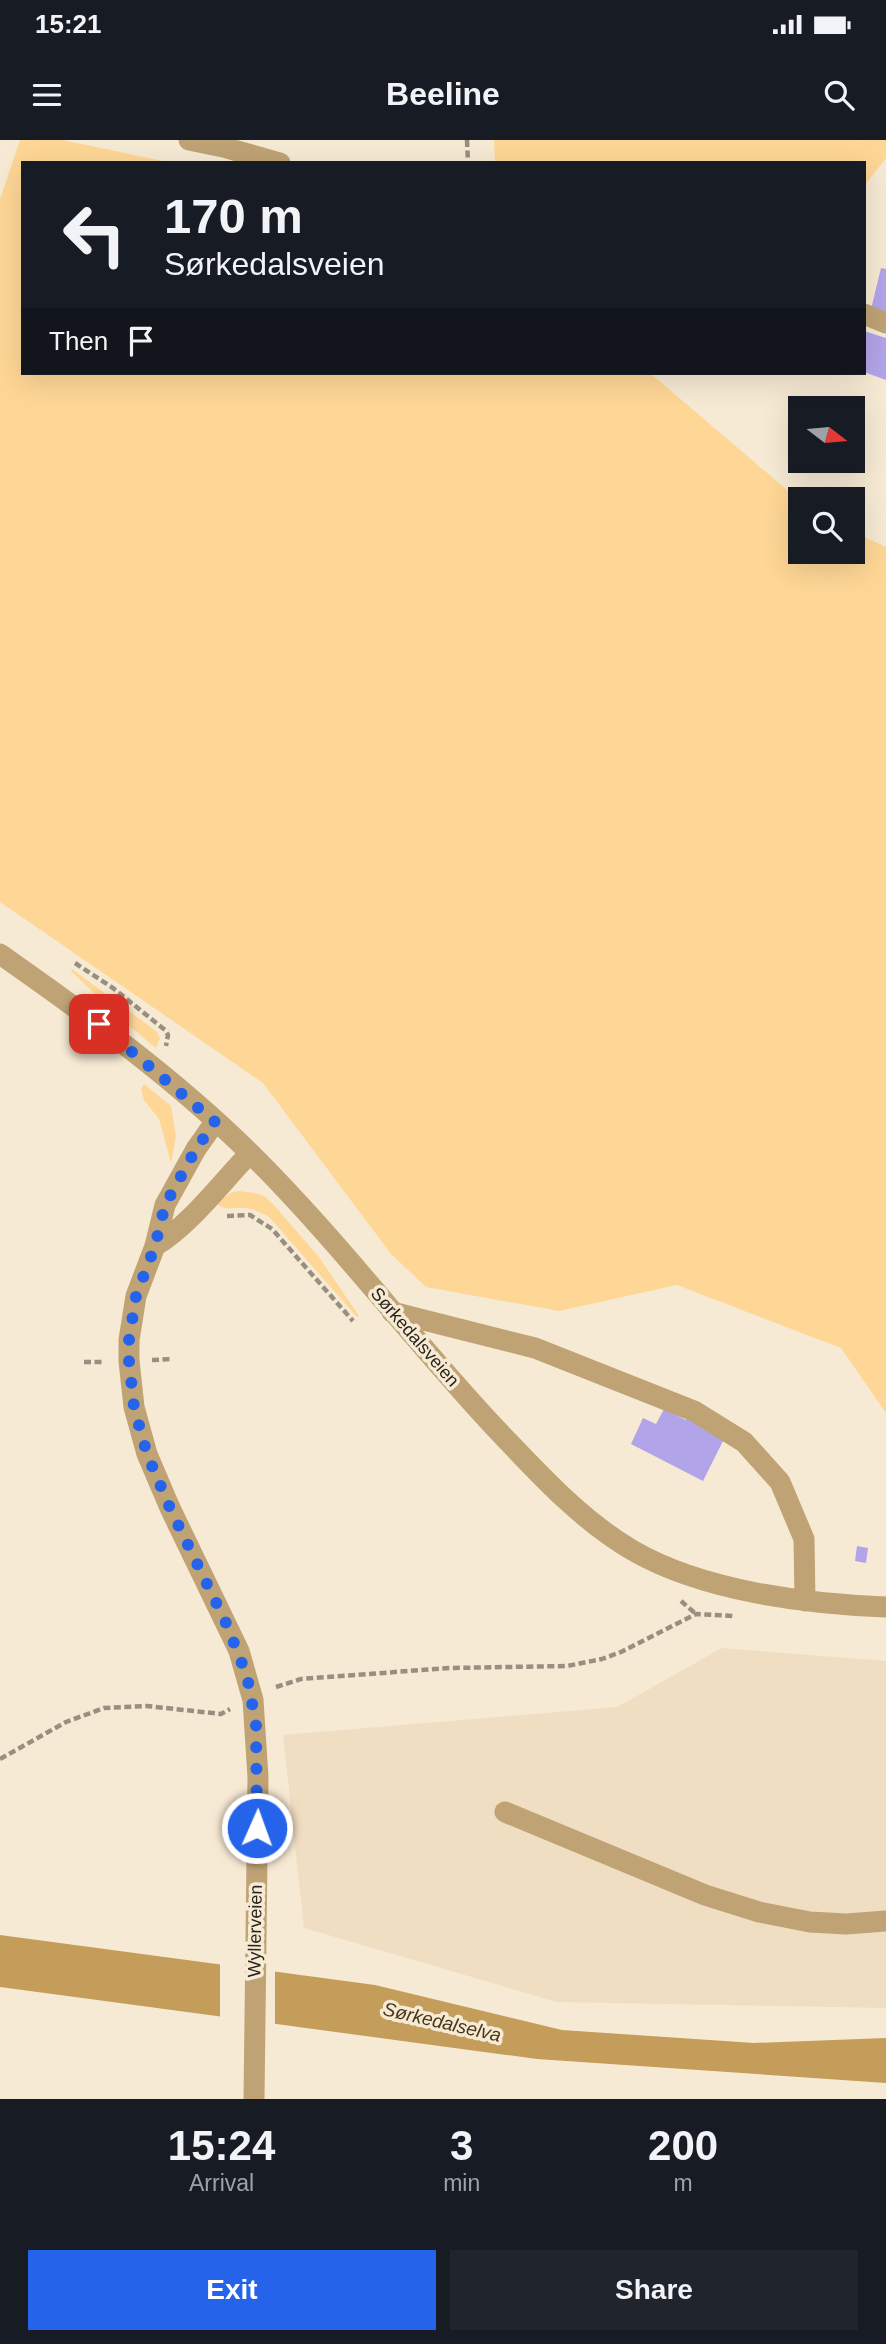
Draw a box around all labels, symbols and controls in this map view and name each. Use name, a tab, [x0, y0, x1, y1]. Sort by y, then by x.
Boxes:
text: 15:21	[35, 9, 102, 39]
icon: menu	[28, 76, 66, 114]
text: Beeline	[386, 76, 500, 112]
icon: search	[820, 76, 858, 114]
icon: left	[49, 189, 140, 280]
text: 170 m	[164, 189, 303, 243]
text: Sørkedalsveien	[164, 246, 385, 282]
icon: arrive	[122, 322, 160, 360]
text: Then	[49, 326, 108, 356]
north arrow	[788, 396, 864, 472]
map controls	[788, 396, 865, 564]
button: search	[788, 487, 865, 564]
pin	[69, 994, 129, 1054]
icon: arrive	[80, 1005, 118, 1043]
street label: Sørkedalsveien	[367, 1284, 463, 1390]
position arrow	[220, 1791, 294, 1865]
street label: Wyllerveien	[244, 1884, 266, 1978]
water label: Sørkedalselva	[381, 1998, 503, 2046]
text: 15:24	[168, 2122, 275, 2169]
text: 3	[450, 2122, 473, 2169]
text: 200	[648, 2122, 718, 2169]
text: Arrival	[189, 2170, 254, 2196]
text: min	[443, 2170, 480, 2196]
text: m	[674, 2170, 693, 2196]
button: Exit	[28, 2250, 436, 2330]
button: Share	[450, 2250, 858, 2330]

